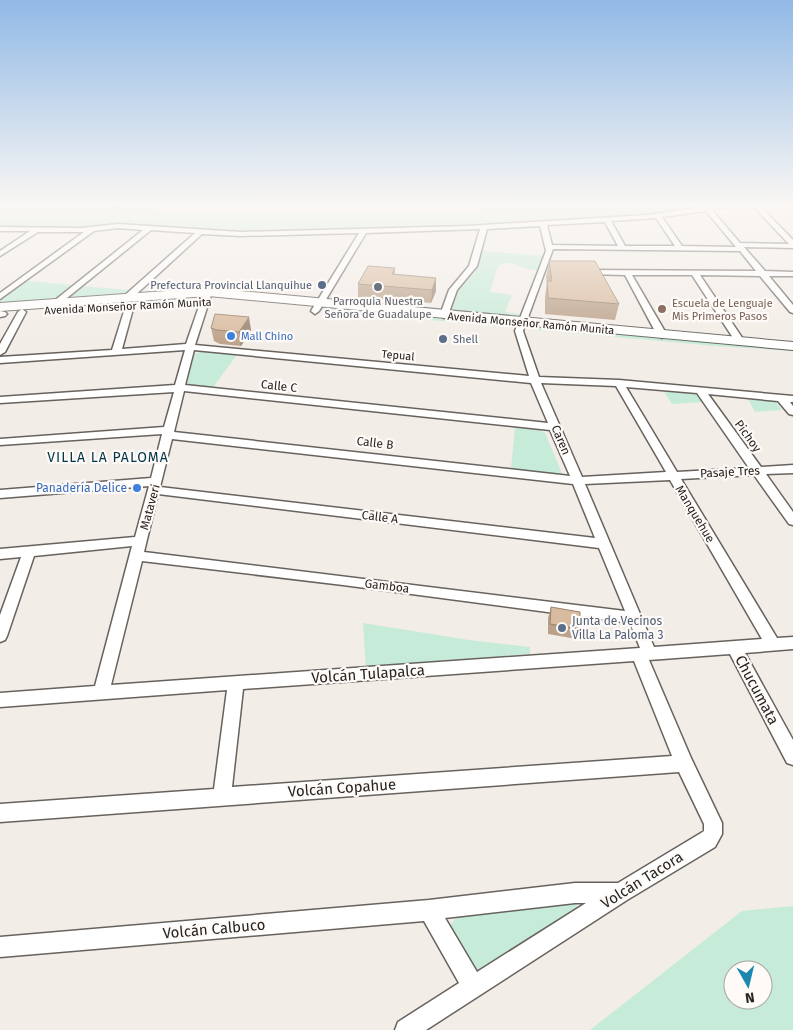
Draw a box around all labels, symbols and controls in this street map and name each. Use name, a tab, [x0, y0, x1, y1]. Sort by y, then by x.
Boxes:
place label: Prefectura Provincial Llanquihue	[150, 279, 312, 292]
marker: Prefectura Provincial Llanquihue	[316, 279, 328, 291]
marker: Parroquia Nuestra Señora de Guadalupe	[372, 281, 384, 293]
place label: Parroquia Nuestra Señora de Guadalupe	[324, 295, 432, 321]
street label: Avenida Monseñor Ramón Munita	[44, 296, 212, 317]
place label: Escuela de Lenguaje Mis Primeros Pasos	[672, 297, 773, 323]
marker: Escuela de Lenguaje Mis Primeros Pasos	[656, 303, 668, 315]
street label: Avenida Monseñor Ramón Munita	[447, 310, 615, 337]
marker: Mall Chino	[225, 330, 237, 342]
place label: Mall Chino	[241, 330, 293, 343]
marker: Shell	[437, 333, 449, 345]
place label: Shell	[453, 333, 478, 346]
street label: Tepual	[381, 348, 415, 363]
street label: Calle C	[260, 377, 298, 395]
street label: Pichoy	[732, 417, 764, 455]
street label: Caren	[549, 423, 573, 457]
street label: Calle B	[356, 434, 394, 452]
district label: VILLA LA PALOMA	[47, 449, 169, 466]
street label: Pasaje Tres	[700, 463, 761, 481]
place label: Panadería Delice	[36, 481, 127, 495]
marker: Panadería Delice	[131, 482, 143, 494]
street label: Mataveri	[137, 483, 163, 531]
street label: Manquehue	[672, 483, 718, 545]
street label: Calle A	[361, 508, 399, 526]
street label: Gamboa	[364, 576, 410, 596]
place label: Junta de Vecinos Villa La Paloma 3	[572, 614, 663, 642]
marker: Junta de Vecinos Villa La Paloma 3	[556, 622, 568, 634]
street label: Chucumata	[731, 652, 783, 728]
street label: Volcán Tulapalca	[311, 661, 425, 687]
street label: Volcán Copahue	[287, 775, 397, 801]
street label: Volcán Tacora	[598, 848, 686, 912]
street label: Volcán Calbuco	[162, 916, 266, 942]
north arrow	[723, 960, 773, 1010]
text: N	[744, 988, 756, 1006]

